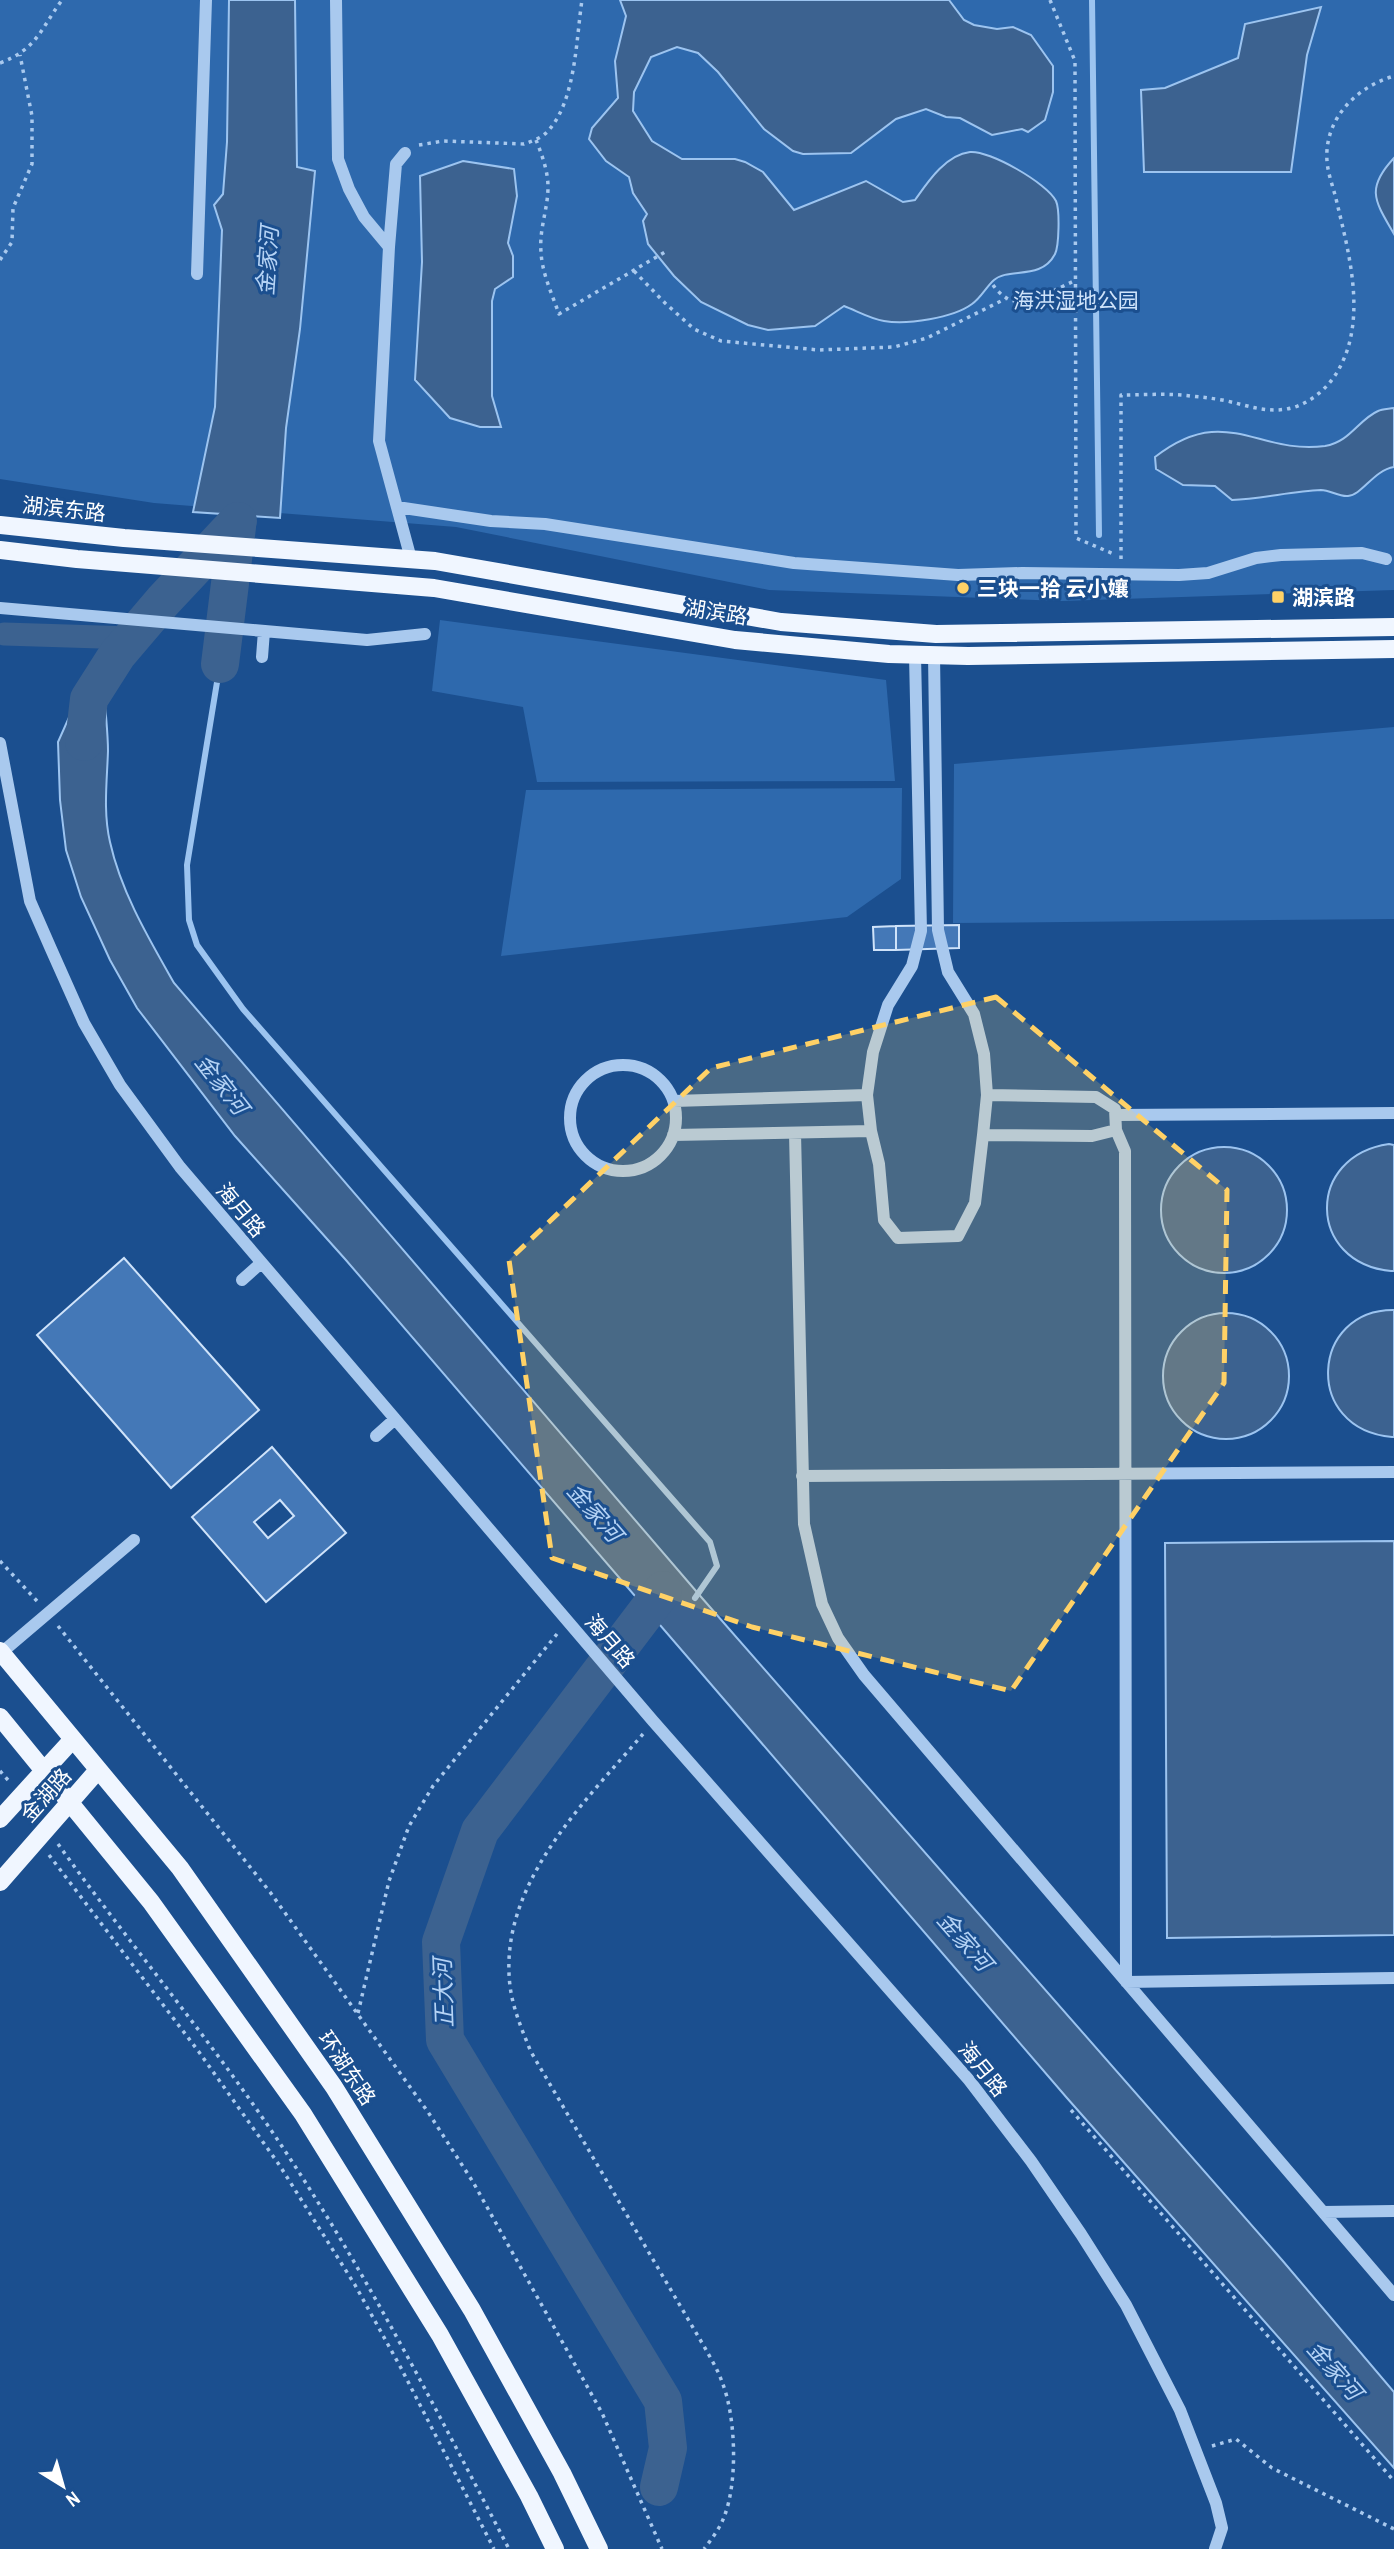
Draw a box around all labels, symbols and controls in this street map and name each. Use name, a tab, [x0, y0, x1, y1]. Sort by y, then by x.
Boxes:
water label: 金家河	[249, 222, 285, 296]
park label: 海洪湿地公园	[1013, 286, 1139, 315]
street label: 湖滨东路	[21, 490, 107, 528]
place label: 三块一拾 云小孃	[977, 574, 1129, 603]
marker: 三块一拾 云小孃	[955, 580, 971, 596]
place label: 湖滨路	[1292, 583, 1355, 612]
marker: 湖滨路	[1270, 589, 1286, 605]
street label: 湖滨路	[683, 593, 749, 631]
water label: 金家河	[189, 1047, 258, 1124]
street label: 海月路	[210, 1177, 272, 1243]
water label: 金家河	[561, 1476, 632, 1551]
street label: 海月路	[578, 1608, 642, 1674]
street label: 金湖路	[14, 1762, 78, 1828]
water label: 金家河	[931, 1905, 1002, 1980]
water label: 正大河	[426, 1954, 460, 2028]
street label: 环湖东路	[311, 2025, 383, 2111]
street label: 海月路	[952, 2035, 1014, 2103]
water label: 金家河	[1301, 2334, 1372, 2409]
north arrow	[28, 2451, 98, 2521]
text: N	[61, 2486, 86, 2513]

